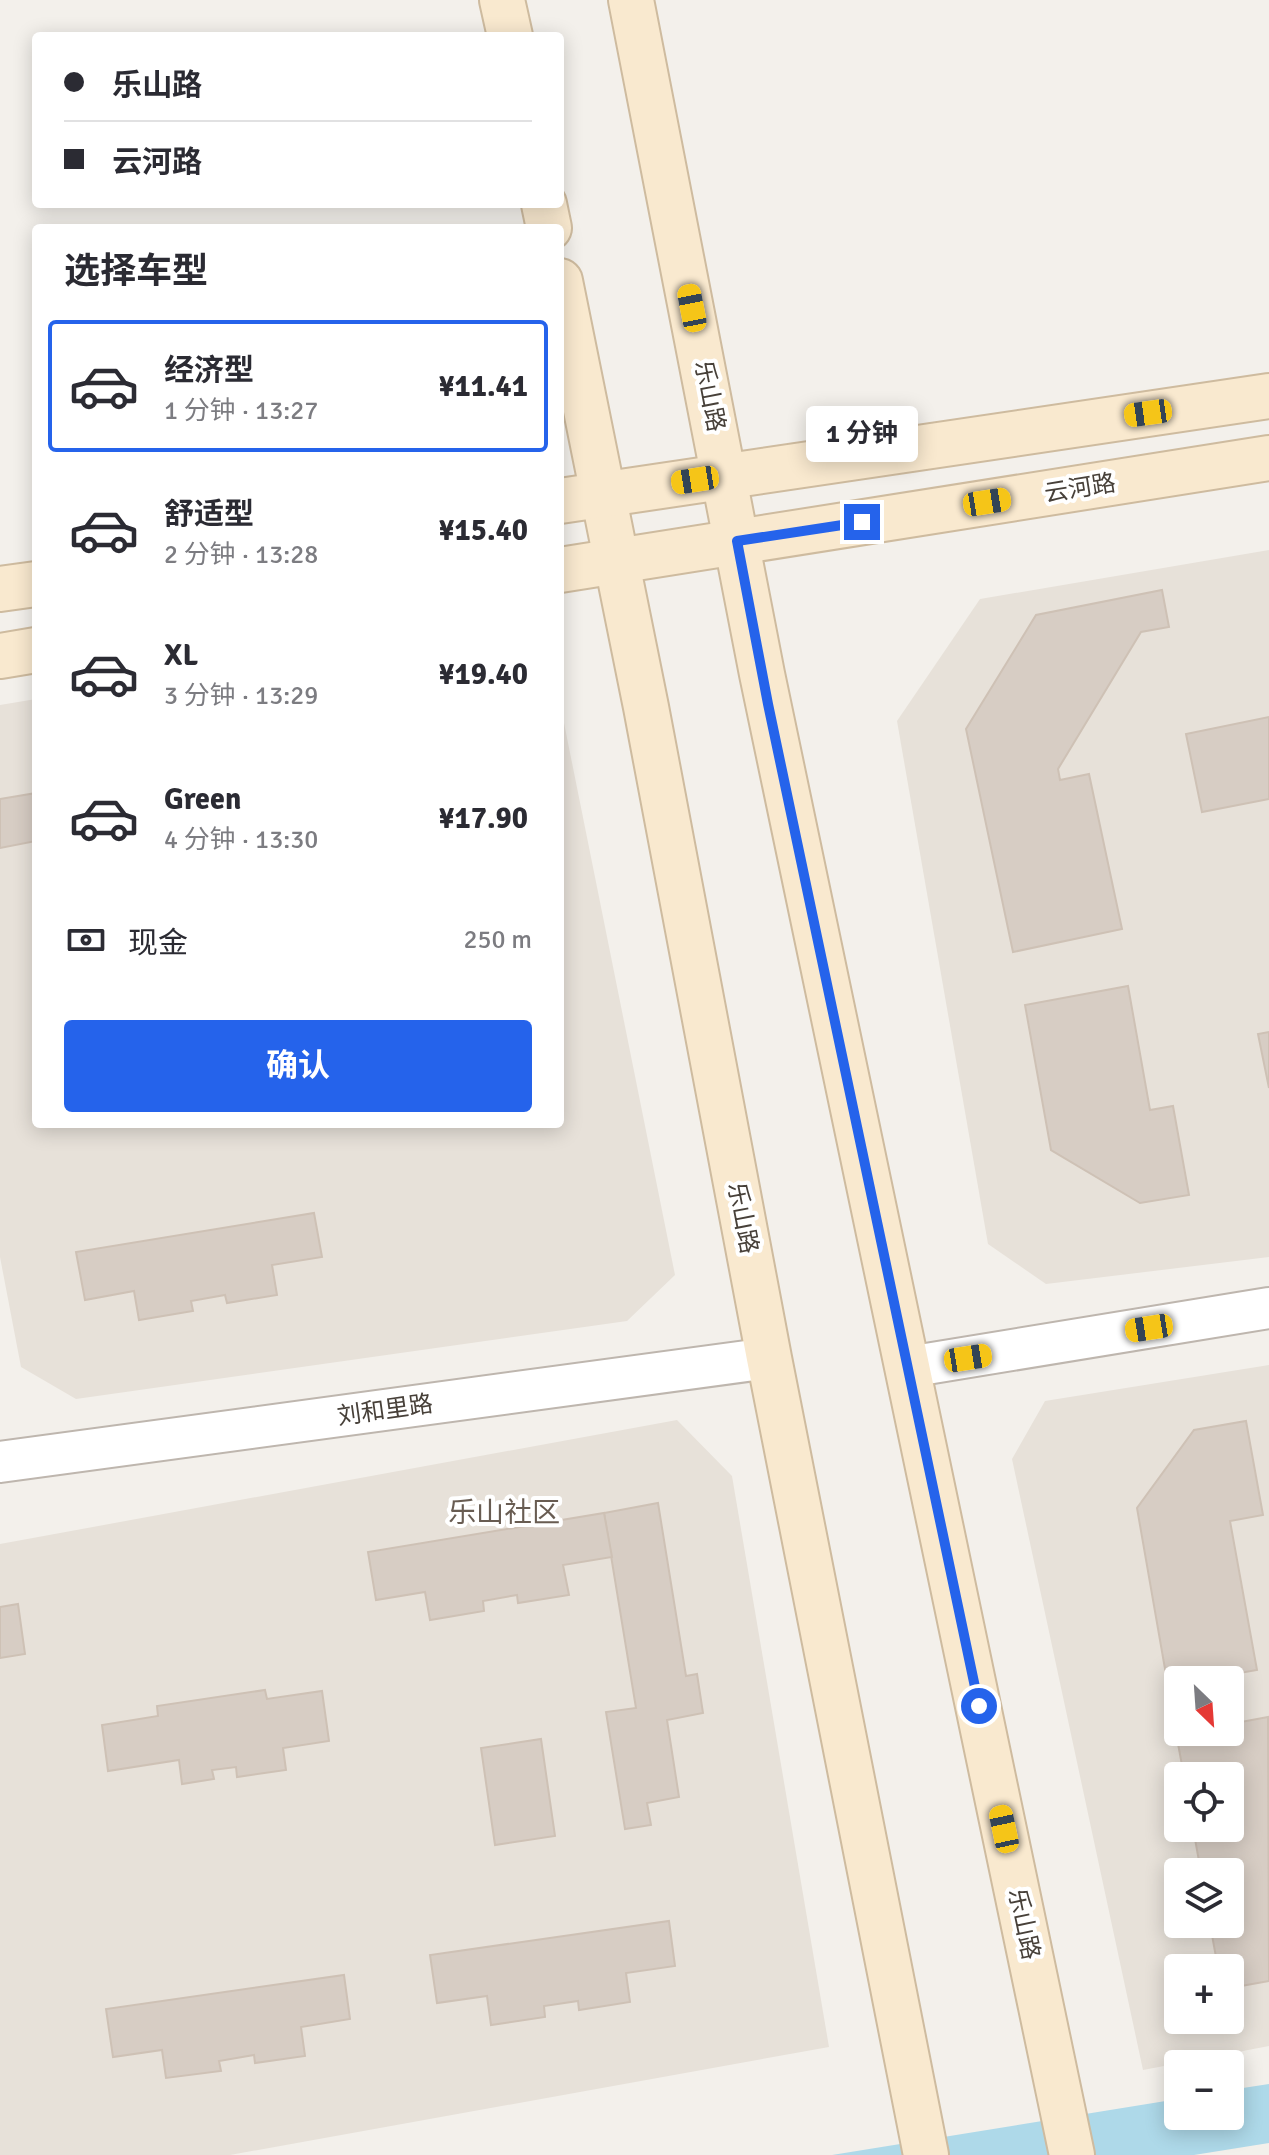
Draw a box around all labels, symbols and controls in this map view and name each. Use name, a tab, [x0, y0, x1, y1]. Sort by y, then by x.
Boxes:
text: 乐山路	[112, 67, 202, 104]
text: 云河路	[112, 144, 202, 181]
text: 选择车型	[64, 249, 208, 294]
car	[676, 282, 708, 334]
icon: car	[68, 350, 140, 422]
text: 经济型	[164, 352, 254, 389]
street label: 乐山路	[688, 358, 732, 434]
text: ¥11.41	[438, 368, 528, 405]
text: 1 分钟 · 13:27	[164, 395, 318, 427]
car	[1123, 398, 1173, 428]
callout: 1 分钟	[806, 406, 918, 462]
text: 1 分钟	[826, 418, 898, 450]
car	[669, 464, 721, 496]
street label: 云河路	[1042, 468, 1118, 508]
car	[961, 486, 1013, 518]
icon: car	[68, 494, 140, 566]
text: 舒适型	[164, 496, 254, 533]
route end	[844, 504, 880, 540]
text: ¥15.40	[438, 512, 528, 549]
text: 2 分钟 · 13:28	[164, 539, 318, 571]
text: XL	[164, 637, 198, 674]
icon: car	[68, 638, 140, 710]
text: ¥19.40	[438, 656, 528, 693]
text: 3 分钟 · 13:29	[164, 680, 318, 712]
text: Green	[164, 781, 241, 818]
icon: car	[68, 782, 140, 854]
text: ¥17.90	[438, 800, 528, 837]
text: 4 分钟 · 13:30	[164, 824, 318, 856]
icon: cash	[64, 918, 108, 962]
text: 250 m	[463, 924, 532, 956]
text: 现金	[128, 925, 188, 962]
button: 确认	[64, 1020, 532, 1112]
street label: 乐山路	[721, 1180, 765, 1256]
car	[1123, 1312, 1175, 1344]
car	[942, 1342, 994, 1374]
street label: 刘和里路	[335, 1388, 435, 1432]
district label: 乐山社区	[448, 1496, 560, 1530]
north arrow	[1164, 1666, 1244, 1746]
map controls	[1164, 1666, 1244, 2130]
route start	[961, 1688, 997, 1724]
button: locate	[1164, 1762, 1244, 1842]
car	[987, 1803, 1021, 1855]
button: layers	[1164, 1858, 1244, 1938]
street label: 乐山路	[1002, 1886, 1046, 1962]
button: +	[1164, 1954, 1244, 2034]
button: −	[1164, 2050, 1244, 2130]

